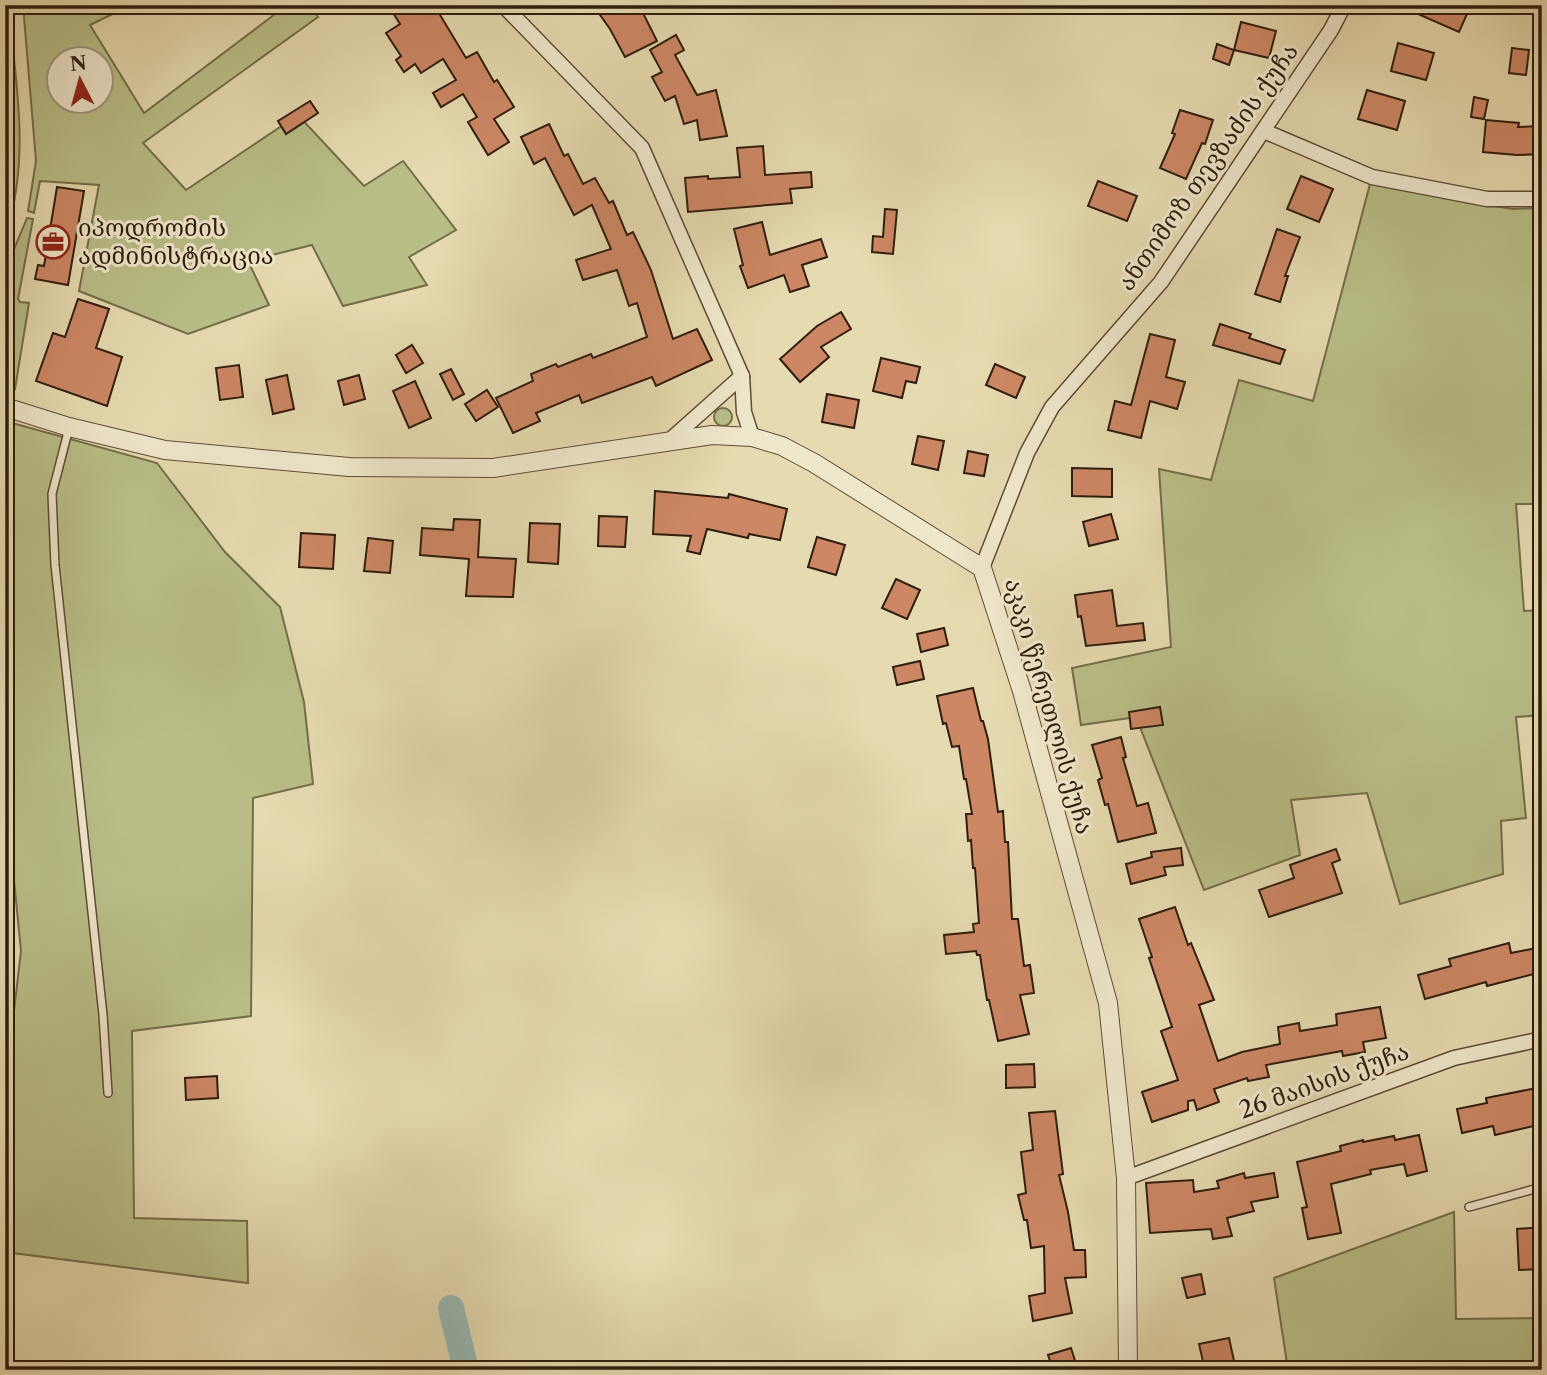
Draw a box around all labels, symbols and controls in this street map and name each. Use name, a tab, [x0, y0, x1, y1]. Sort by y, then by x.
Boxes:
street label: ანთიმოზ თევზაძის ქუჩა	[1111, 38, 1304, 296]
north arrow	[46, 46, 116, 116]
text: N	[69, 51, 88, 76]
place label: იპოდრომის ადმინისტრაცია	[78, 213, 274, 270]
office icon: იპოდრომის ადმინისტრაცია	[34, 223, 72, 261]
street label: აკაკი წერეთლის ქუჩა	[999, 575, 1100, 837]
street label: 26 მაისის ქუჩა	[1235, 1036, 1413, 1125]

